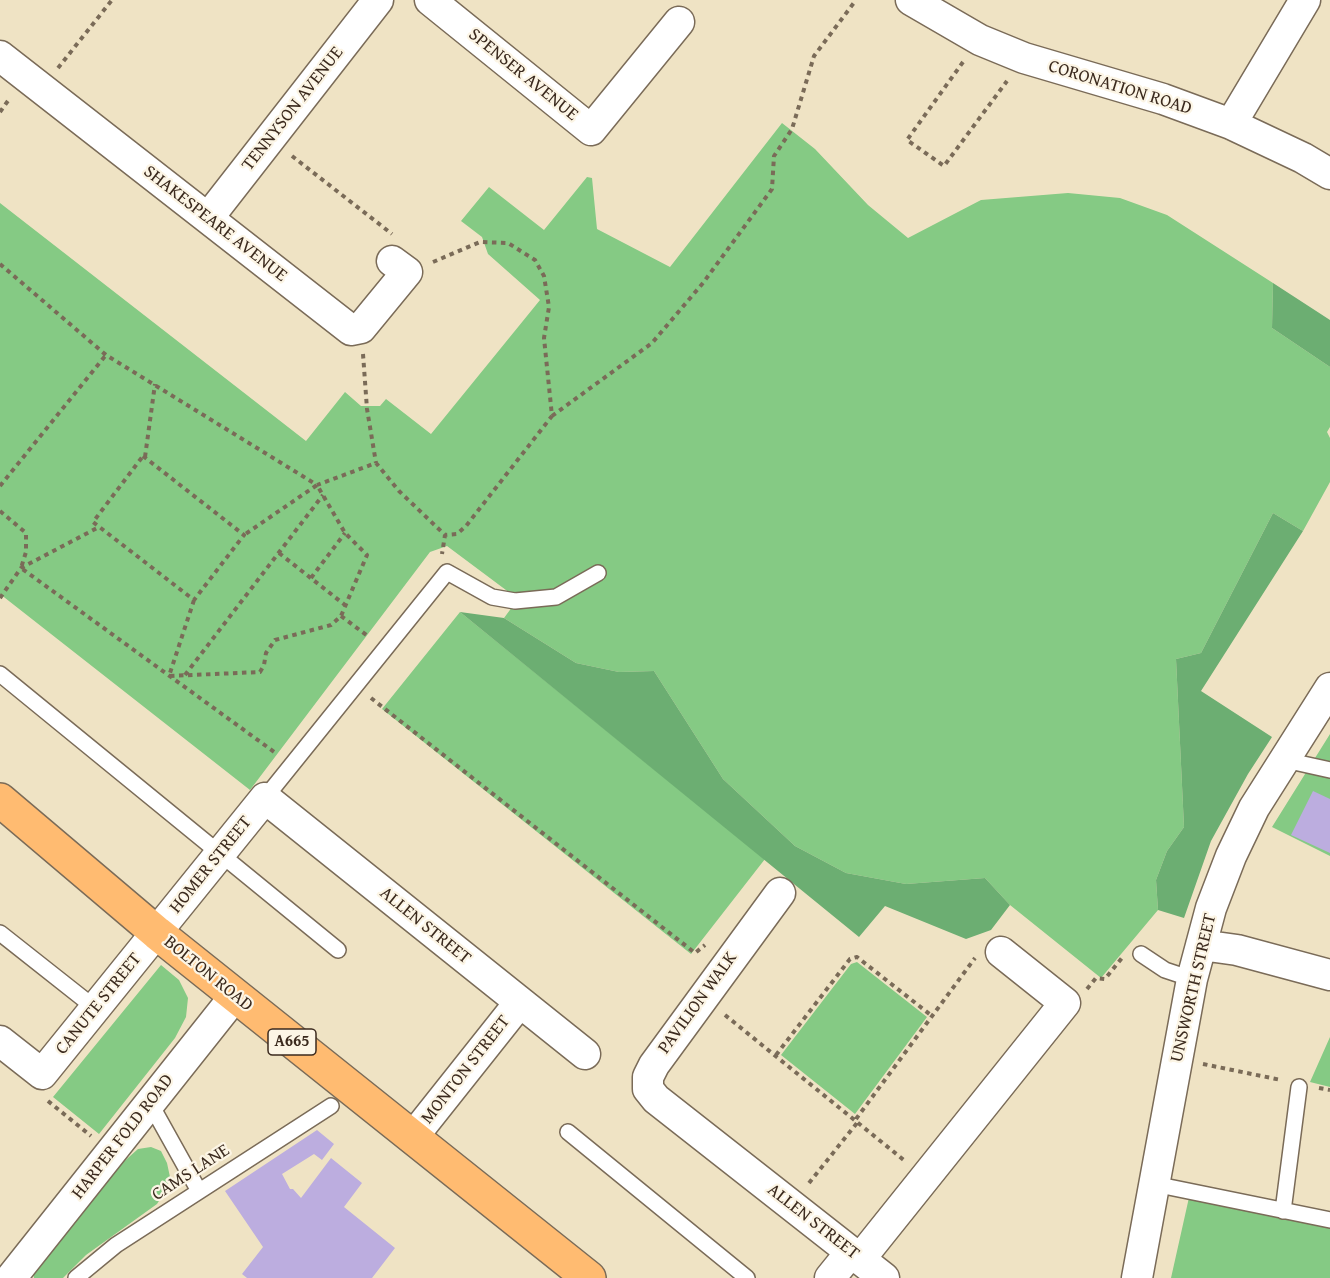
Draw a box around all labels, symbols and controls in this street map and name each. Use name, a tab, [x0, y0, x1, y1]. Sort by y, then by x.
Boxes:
street label: SPENSER AVENUE	[464, 24, 582, 126]
street label: TENNYSON AVENUE	[238, 43, 348, 175]
street label: CORONATION ROAD	[1046, 56, 1194, 120]
street label: SHAKESPEARE AVENUE	[139, 161, 291, 287]
street label: HOMER STREET	[165, 812, 257, 918]
street label: ALLEN STREET	[375, 883, 475, 969]
street label: UNSWORTH STREET	[1166, 912, 1222, 1064]
street label: BOLTON ROAD	[159, 932, 257, 1016]
street label: PAVILION WALK	[654, 948, 742, 1058]
street label: CANUTE STREET	[51, 949, 147, 1059]
street label: MONTON STREET	[417, 1011, 515, 1129]
road number: A665	[268, 1029, 316, 1055]
street label: HARPER FOLD ROAD	[68, 1070, 178, 1204]
street label: CAMS LANE	[148, 1140, 234, 1206]
street label: ALLEN STREET	[763, 1179, 863, 1265]

